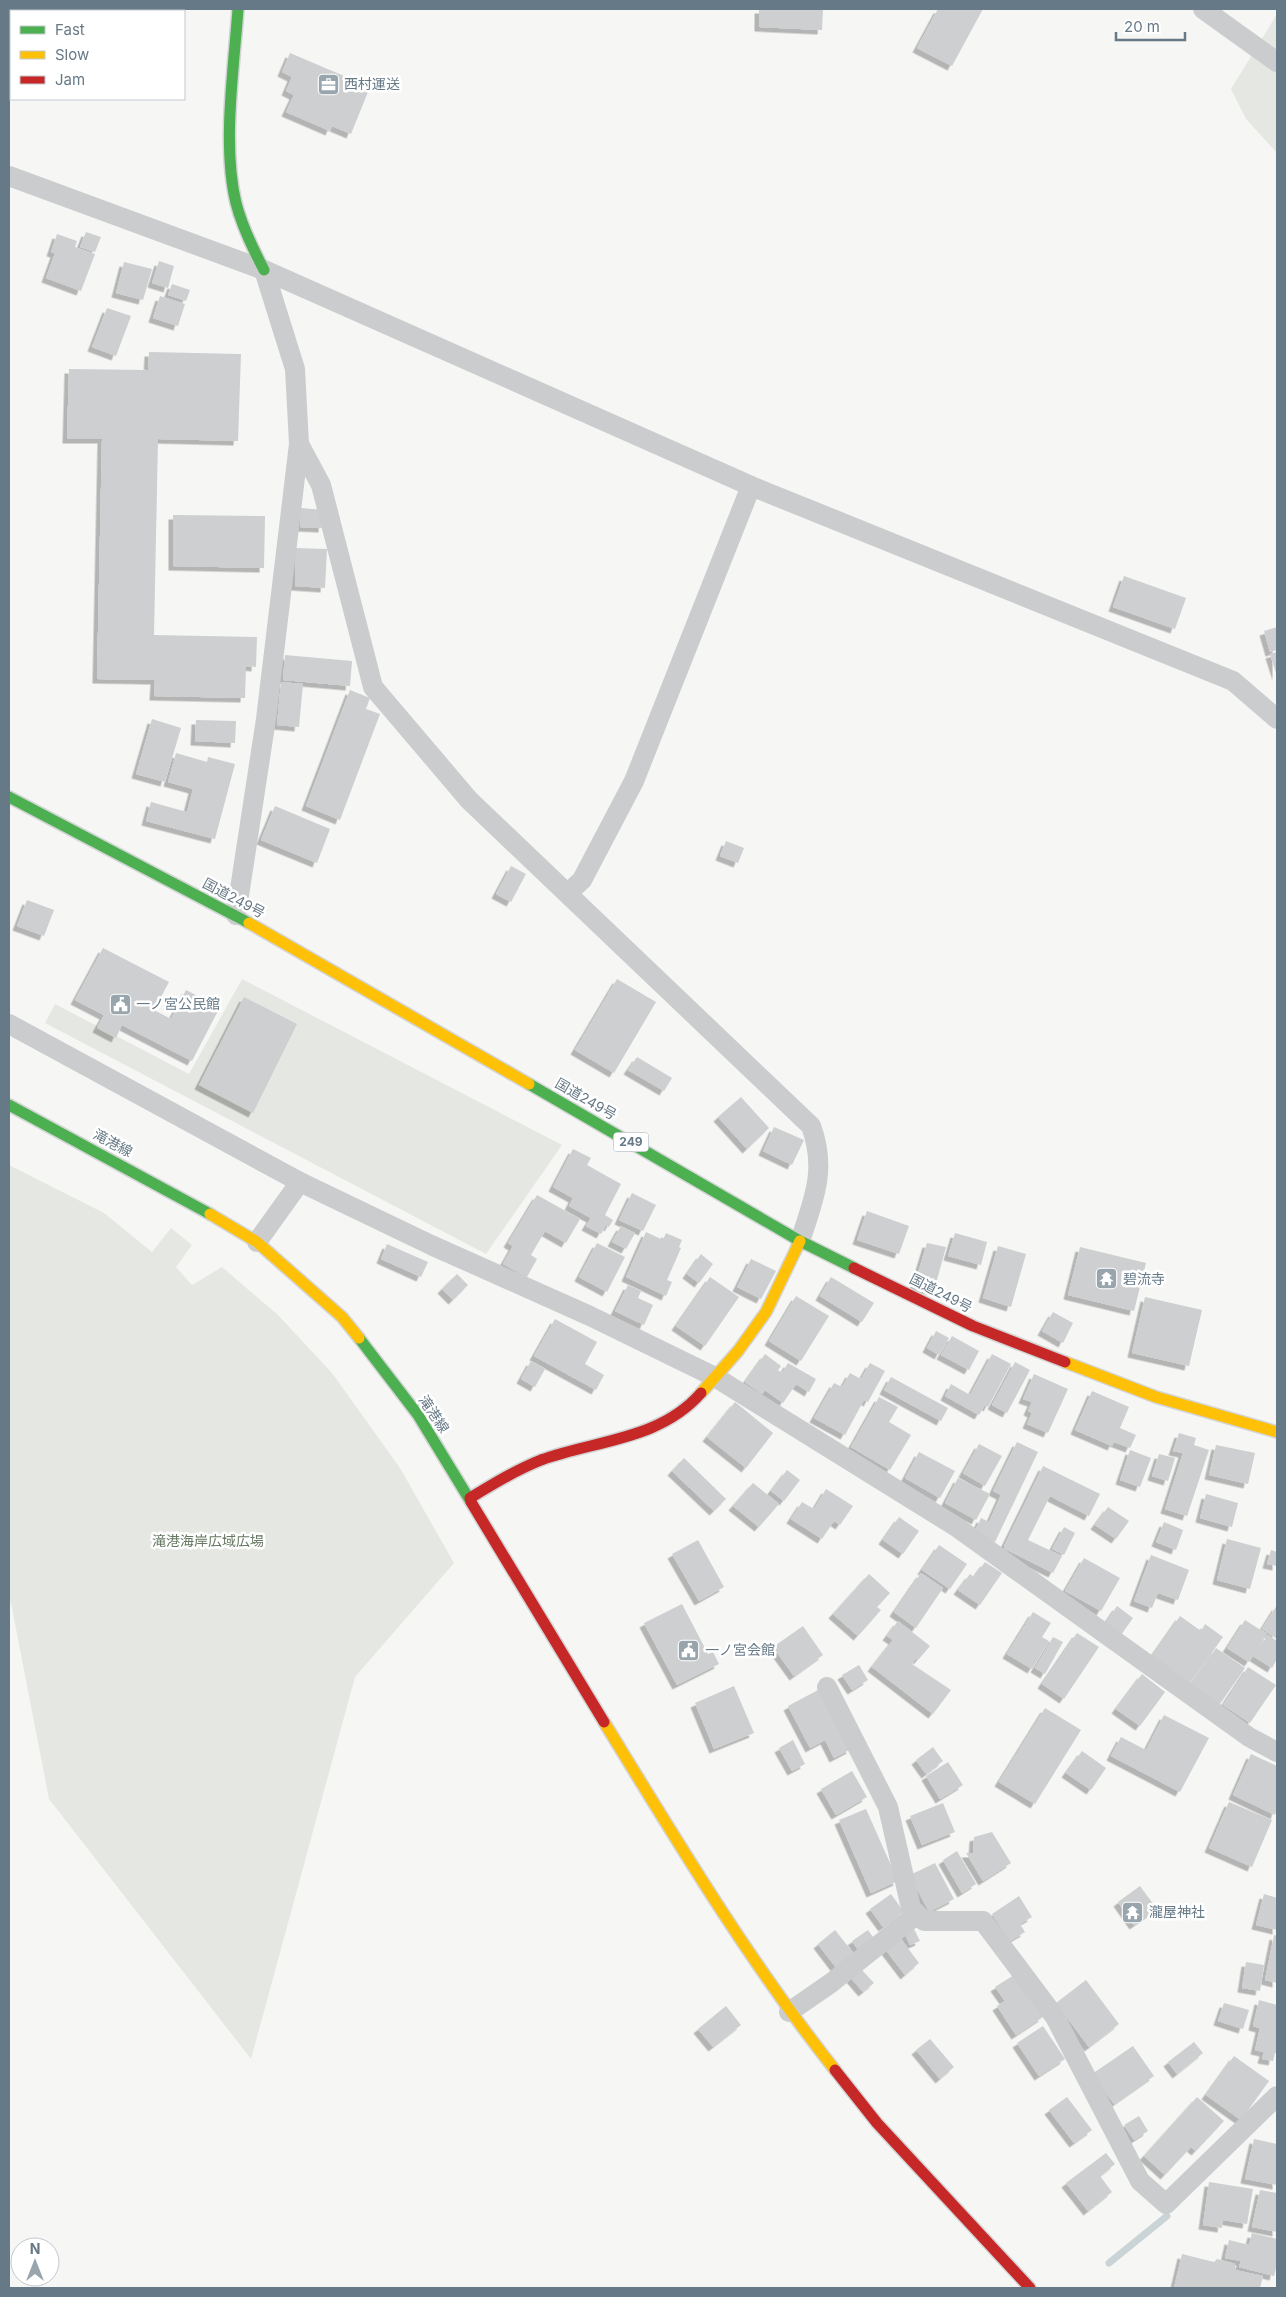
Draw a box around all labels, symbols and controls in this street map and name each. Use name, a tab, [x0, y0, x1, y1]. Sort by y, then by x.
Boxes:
legend	[10, 10, 185, 100]
scale bar	[1116, 10, 1185, 42]
text: 20 m	[1124, 17, 1160, 36]
text: Fast	[55, 20, 85, 39]
text: Slow	[55, 45, 89, 64]
text: Jam	[55, 70, 85, 89]
office icon: 西村運送	[316, 72, 340, 96]
place label: 西村運送	[344, 75, 400, 92]
street label: 国道249号	[200, 874, 268, 921]
public building icon: 一ノ宮公民館	[108, 992, 132, 1016]
place label: 一ノ宮公民館	[136, 995, 220, 1012]
street label: 国道249号	[553, 1074, 620, 1123]
street label: 滝港線	[91, 1125, 136, 1160]
road number: 249	[614, 1132, 648, 1152]
temple icon: 碧流寺	[1095, 1267, 1119, 1291]
street label: 国道249号	[907, 1270, 975, 1316]
place label: 碧流寺	[1123, 1270, 1165, 1287]
street label: 滝港線	[416, 1392, 453, 1436]
park label: 滝港海岸広域広場	[152, 1532, 264, 1549]
public building icon: 一ノ宮会館	[677, 1638, 701, 1662]
place label: 一ノ宮会館	[705, 1641, 775, 1658]
temple icon: 瀧屋神社	[1121, 1900, 1145, 1924]
place label: 瀧屋神社	[1149, 1903, 1205, 1920]
north arrow	[10, 2237, 60, 2287]
text: N	[30, 2240, 40, 2257]

